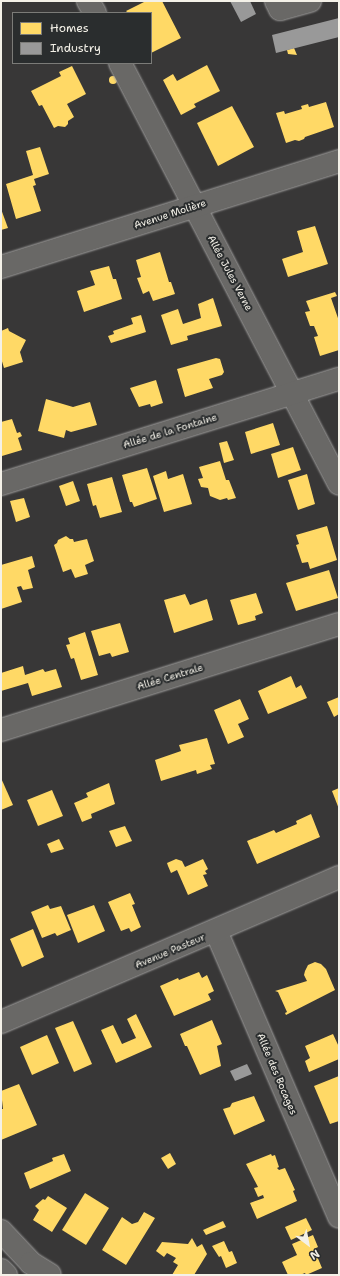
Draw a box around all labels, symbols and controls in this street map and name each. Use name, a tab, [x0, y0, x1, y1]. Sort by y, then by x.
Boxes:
legend	[12, 12, 152, 64]
text: Homes	[50, 20, 89, 36]
text: Industry	[50, 40, 101, 56]
street label: Avenue Molière	[132, 197, 208, 231]
street label: Allée Jules Verne	[205, 233, 255, 313]
street label: Allée de la Fontaine	[122, 411, 218, 451]
street label: Allée Centrale	[136, 661, 204, 693]
street label: Avenue Pasteur	[133, 931, 207, 971]
street label: Allée des Bocages	[254, 1031, 300, 1117]
north arrow	[288, 1224, 328, 1264]
text: N	[307, 1246, 322, 1263]

